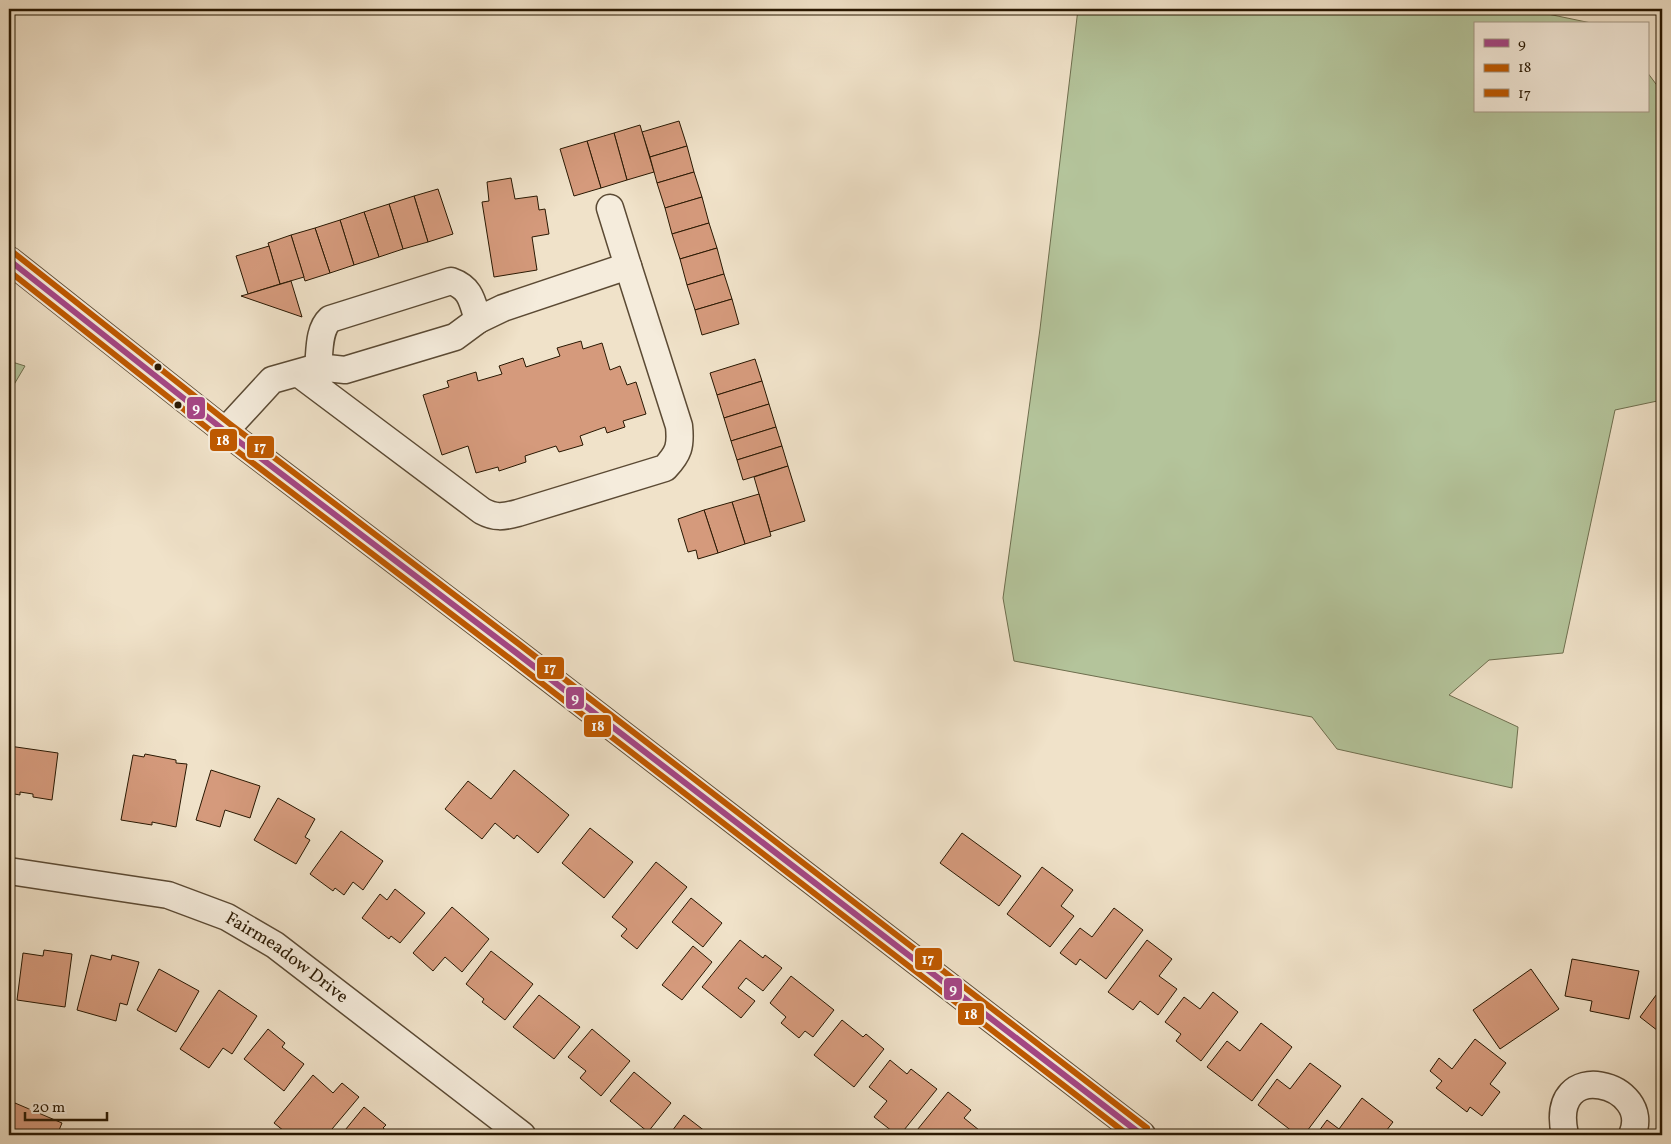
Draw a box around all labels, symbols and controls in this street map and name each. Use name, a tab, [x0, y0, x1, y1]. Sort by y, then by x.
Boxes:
legend	[1474, 22, 1648, 112]
text: 9	[1518, 34, 1526, 55]
text: 18	[1518, 58, 1531, 79]
text: 17	[1518, 84, 1531, 105]
unlabelled marker	[153, 362, 163, 372]
line badge: 9	[186, 396, 206, 420]
unlabelled marker	[173, 400, 183, 410]
text: 9	[192, 400, 200, 419]
line badge: 18	[209, 428, 238, 452]
text: 18	[216, 432, 230, 451]
line badge: 17	[246, 435, 275, 459]
text: 17	[254, 439, 266, 458]
line badge: 17	[536, 656, 565, 680]
text: 17	[544, 660, 556, 679]
line badge: 9	[565, 686, 585, 710]
text: 9	[571, 690, 579, 709]
line badge: 18	[583, 714, 612, 738]
text: 18	[591, 718, 605, 737]
street label: Fairmeadow Drive	[220, 906, 353, 1009]
line badge: 17	[914, 947, 943, 971]
text: 17	[922, 951, 934, 970]
line badge: 9	[943, 977, 963, 1001]
text: 9	[949, 981, 957, 1000]
line badge: 18	[957, 1002, 985, 1026]
text: 18	[964, 1006, 978, 1025]
scale bar	[25, 1089, 108, 1121]
text: 20 m	[32, 1098, 65, 1119]

